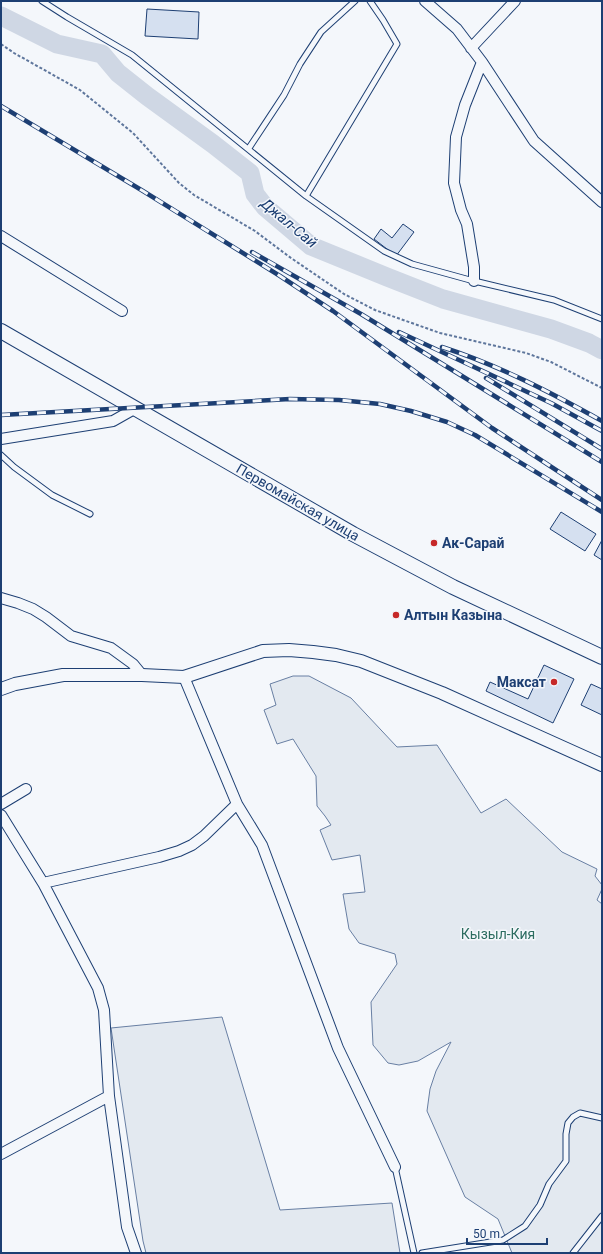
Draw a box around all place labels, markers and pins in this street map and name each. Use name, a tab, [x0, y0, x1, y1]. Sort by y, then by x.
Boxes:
place label: Ак-Сарай	[442, 535, 505, 551]
marker: Ак-Сарай	[429, 538, 439, 548]
place label: Алтын Казына	[404, 607, 503, 623]
marker: Алтын Казына	[391, 610, 401, 620]
place label: Максат	[497, 674, 546, 690]
marker: Максат	[549, 677, 559, 687]

